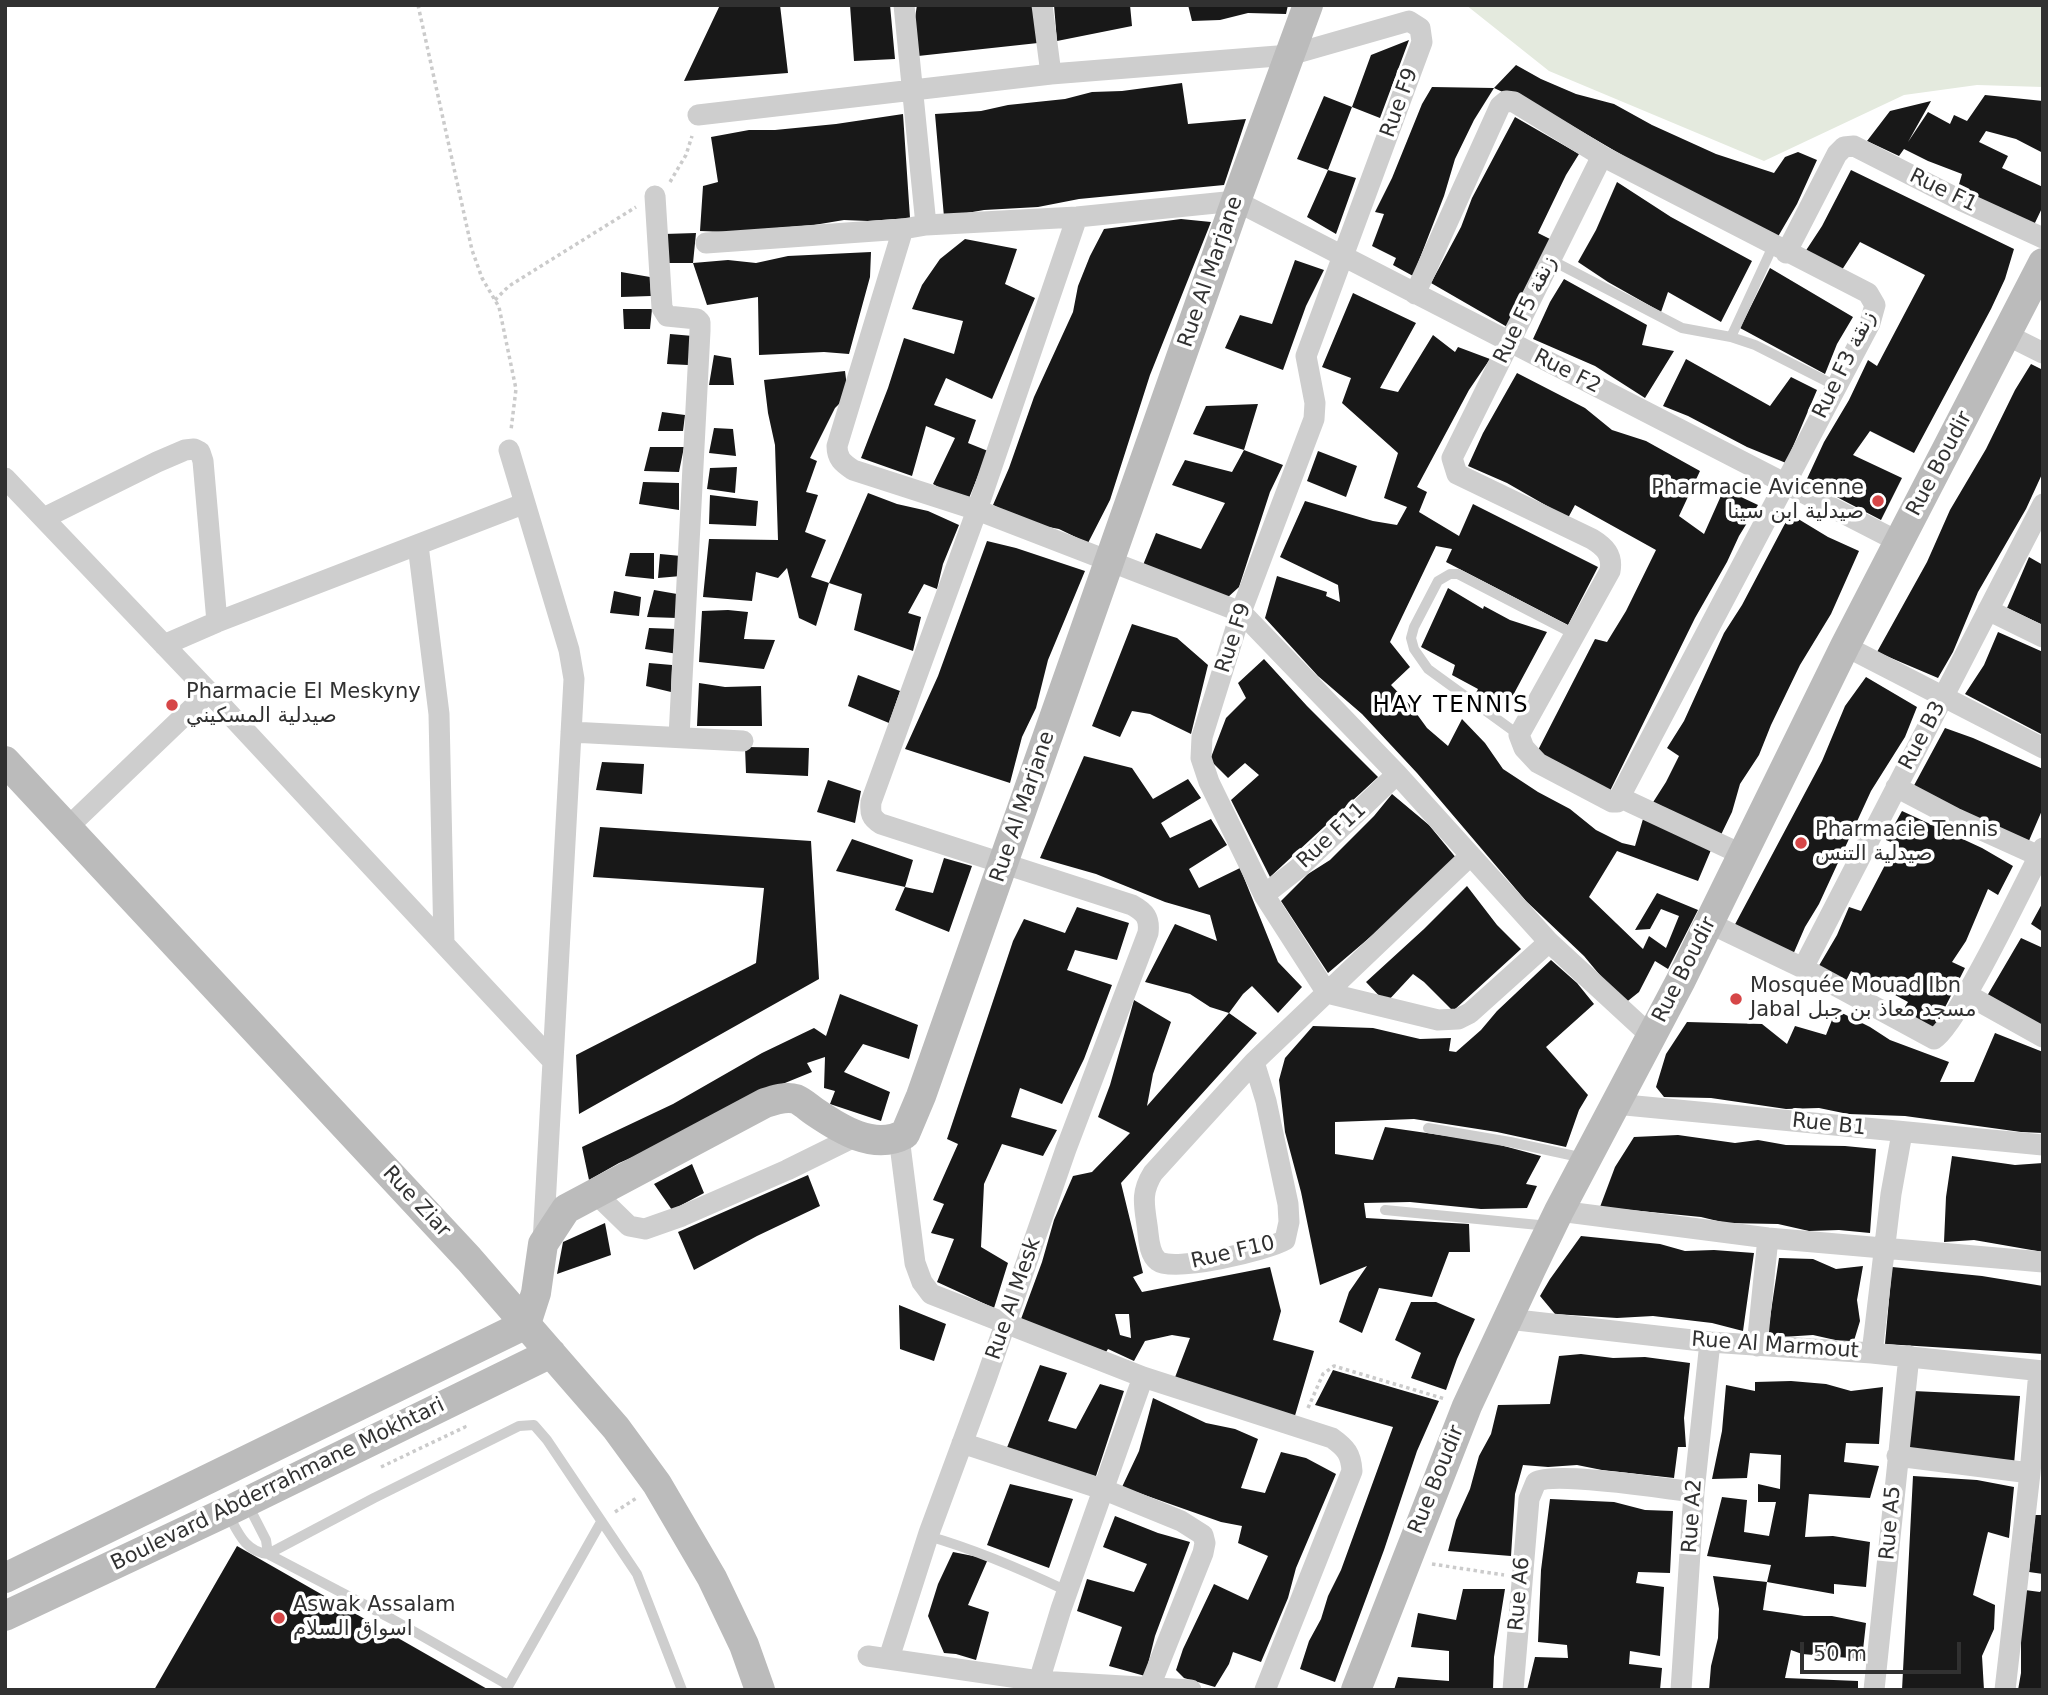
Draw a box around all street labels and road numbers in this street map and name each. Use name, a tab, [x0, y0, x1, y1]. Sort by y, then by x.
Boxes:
street label: Rue F9	[1376, 65, 1424, 141]
street label: Rue F1	[1905, 164, 1981, 218]
street label: Rue Al Marjane	[1173, 193, 1249, 351]
street label: Rue F5 زنقة	[1489, 252, 1563, 368]
street label: Rue F3 زنقة	[1808, 307, 1882, 423]
street label: Rue F2	[1529, 344, 1605, 400]
street label: Rue Boudir	[1902, 407, 1978, 521]
street label: Rue F9	[1211, 600, 1257, 676]
street label: Rue B3	[1894, 697, 1952, 775]
street label: Rue Al Marjane	[985, 728, 1061, 886]
street label: Rue F11	[1292, 798, 1372, 874]
street label: Rue Boudir	[1648, 913, 1722, 1027]
street label: Rue B1	[1791, 1109, 1867, 1141]
street label: Rue Ziar	[377, 1161, 455, 1243]
street label: Rue F10	[1189, 1231, 1277, 1275]
street label: Rue Al Mesk	[981, 1235, 1047, 1363]
street label: Rue Al Marmout	[1691, 1328, 1859, 1364]
street label: Boulevard Abderrahmane Mokhtari	[107, 1393, 449, 1577]
street label: Rue Boudir	[1404, 1422, 1470, 1538]
street label: Rue A2	[1678, 1478, 1708, 1554]
street label: Rue A5	[1875, 1485, 1907, 1561]
street label: Rue A6	[1504, 1556, 1536, 1632]

